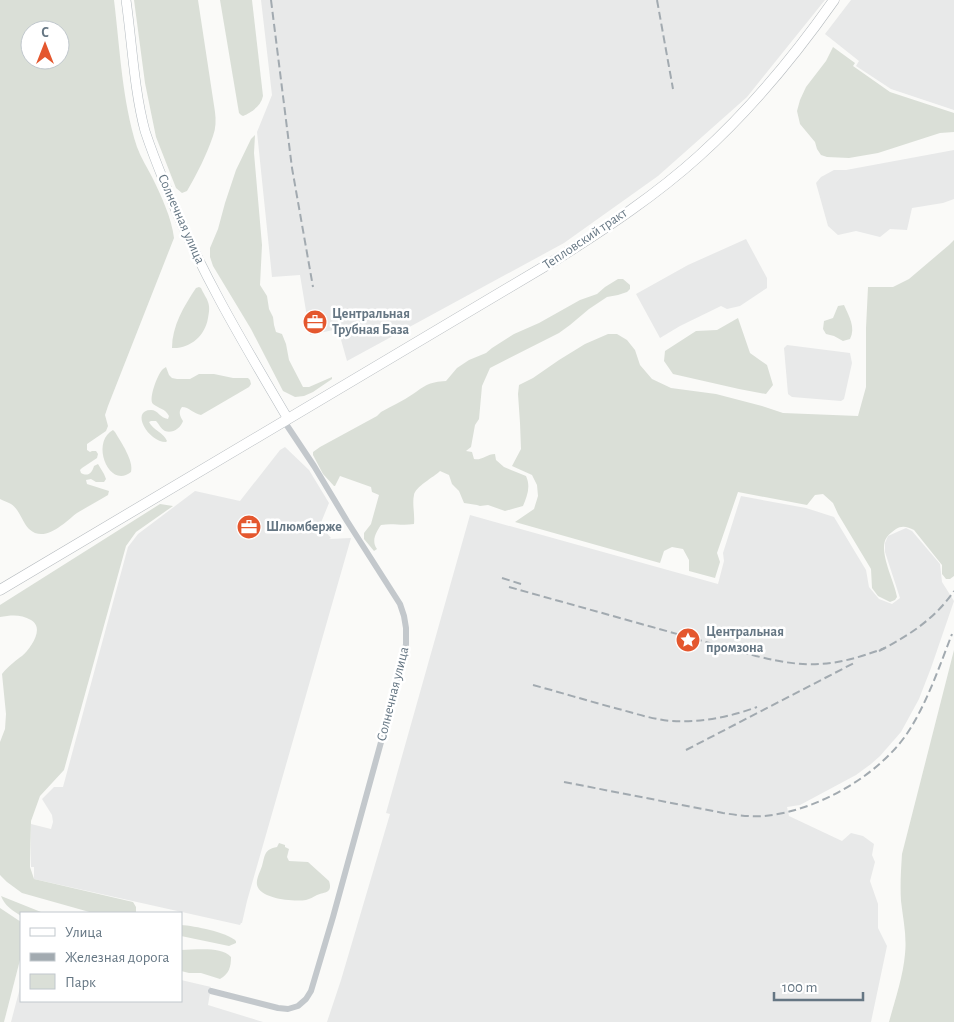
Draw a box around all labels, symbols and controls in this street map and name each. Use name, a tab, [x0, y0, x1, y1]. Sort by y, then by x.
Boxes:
north arrow	[20, 20, 70, 70]
text: С	[41, 26, 49, 40]
street label: Солнечная улица	[155, 172, 207, 267]
street label: Тепловский тракт	[540, 205, 630, 272]
place label: Центральная Трубная База	[332, 307, 410, 337]
office icon: Центральная Трубная База	[302, 309, 328, 335]
office icon: Шлюмберже	[236, 514, 262, 540]
place label: Шлюмберже	[266, 520, 342, 534]
place label: Центральная промзона	[706, 625, 784, 655]
place icon: Центральная промзона	[675, 627, 701, 653]
street label: Солнечная улица	[374, 645, 412, 743]
legend	[20, 912, 182, 1002]
text: Улица	[65, 925, 102, 940]
text: Железная дорога	[65, 950, 170, 965]
scale bar	[774, 970, 863, 1002]
text: Парк	[65, 975, 96, 990]
text: 100 m	[782, 980, 817, 995]

